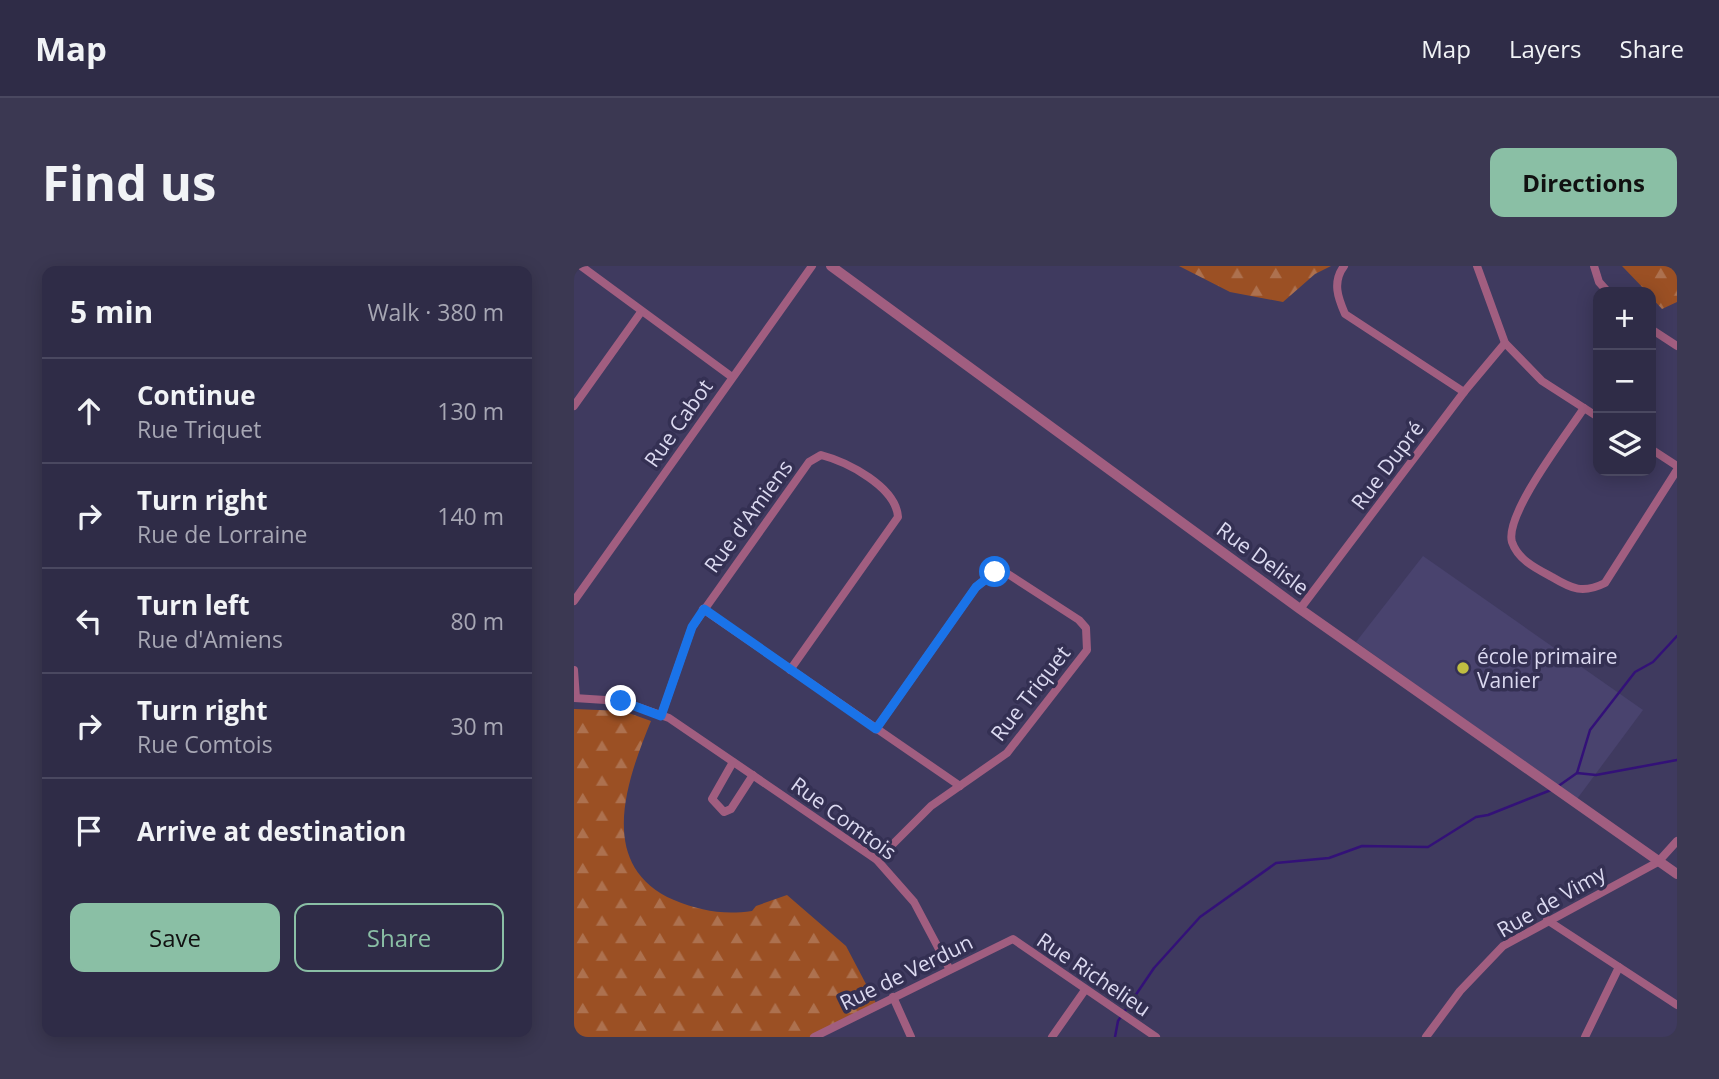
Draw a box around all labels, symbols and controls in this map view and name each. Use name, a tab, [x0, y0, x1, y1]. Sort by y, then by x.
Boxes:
text: Map	[35, 26, 107, 71]
text: Map	[1421, 32, 1471, 65]
text: Layers	[1509, 32, 1582, 65]
text: Share	[1620, 32, 1684, 65]
button: Directions	[1490, 148, 1677, 217]
text: Find us	[42, 149, 216, 215]
map controls	[1593, 287, 1656, 476]
button: +	[1593, 287, 1656, 350]
text: 5 min	[70, 291, 153, 332]
text: Walk · 380 m	[367, 296, 504, 328]
button: −	[1593, 350, 1656, 413]
street label: Rue Cabot	[638, 374, 718, 472]
text: Continue	[137, 377, 256, 413]
icon: ahead	[70, 392, 108, 430]
text: 130 m	[437, 395, 504, 427]
text: Rue Triquet	[137, 413, 261, 445]
button: layers	[1593, 413, 1656, 476]
street label: Rue Dupré	[1344, 415, 1430, 515]
street label: Rue d'Amiens	[698, 454, 798, 578]
text: Turn right	[137, 482, 268, 518]
icon: right	[70, 497, 108, 535]
text: 140 m	[437, 500, 504, 532]
street label: Rue Delisle	[1211, 515, 1315, 601]
text: Rue de Lorraine	[137, 518, 307, 550]
route start	[979, 556, 1010, 587]
text: Turn left	[137, 587, 249, 623]
icon: left	[70, 602, 108, 640]
text: 80 m	[450, 605, 504, 637]
text: Rue d'Amiens	[137, 623, 283, 655]
street label: Rue Triquet	[984, 640, 1076, 746]
place label: école primaire Vanier	[1477, 642, 1618, 694]
marker: école primaire Vanier	[1455, 660, 1471, 676]
route end	[605, 685, 636, 716]
text: Turn right	[137, 692, 268, 728]
icon: right	[70, 707, 108, 745]
text: 30 m	[450, 710, 504, 742]
text: Rue Comtois	[137, 728, 273, 760]
street label: Rue Comtois	[786, 770, 902, 866]
icon: arrive	[70, 812, 108, 850]
text: Arrive at destination	[137, 813, 406, 849]
street label: Rue de Vimy	[1492, 858, 1611, 943]
button: Save	[70, 903, 280, 972]
button: Share	[294, 903, 504, 972]
street label: Rue Richelieu	[1032, 926, 1156, 1022]
street label: Rue de Verdun	[835, 928, 977, 1016]

